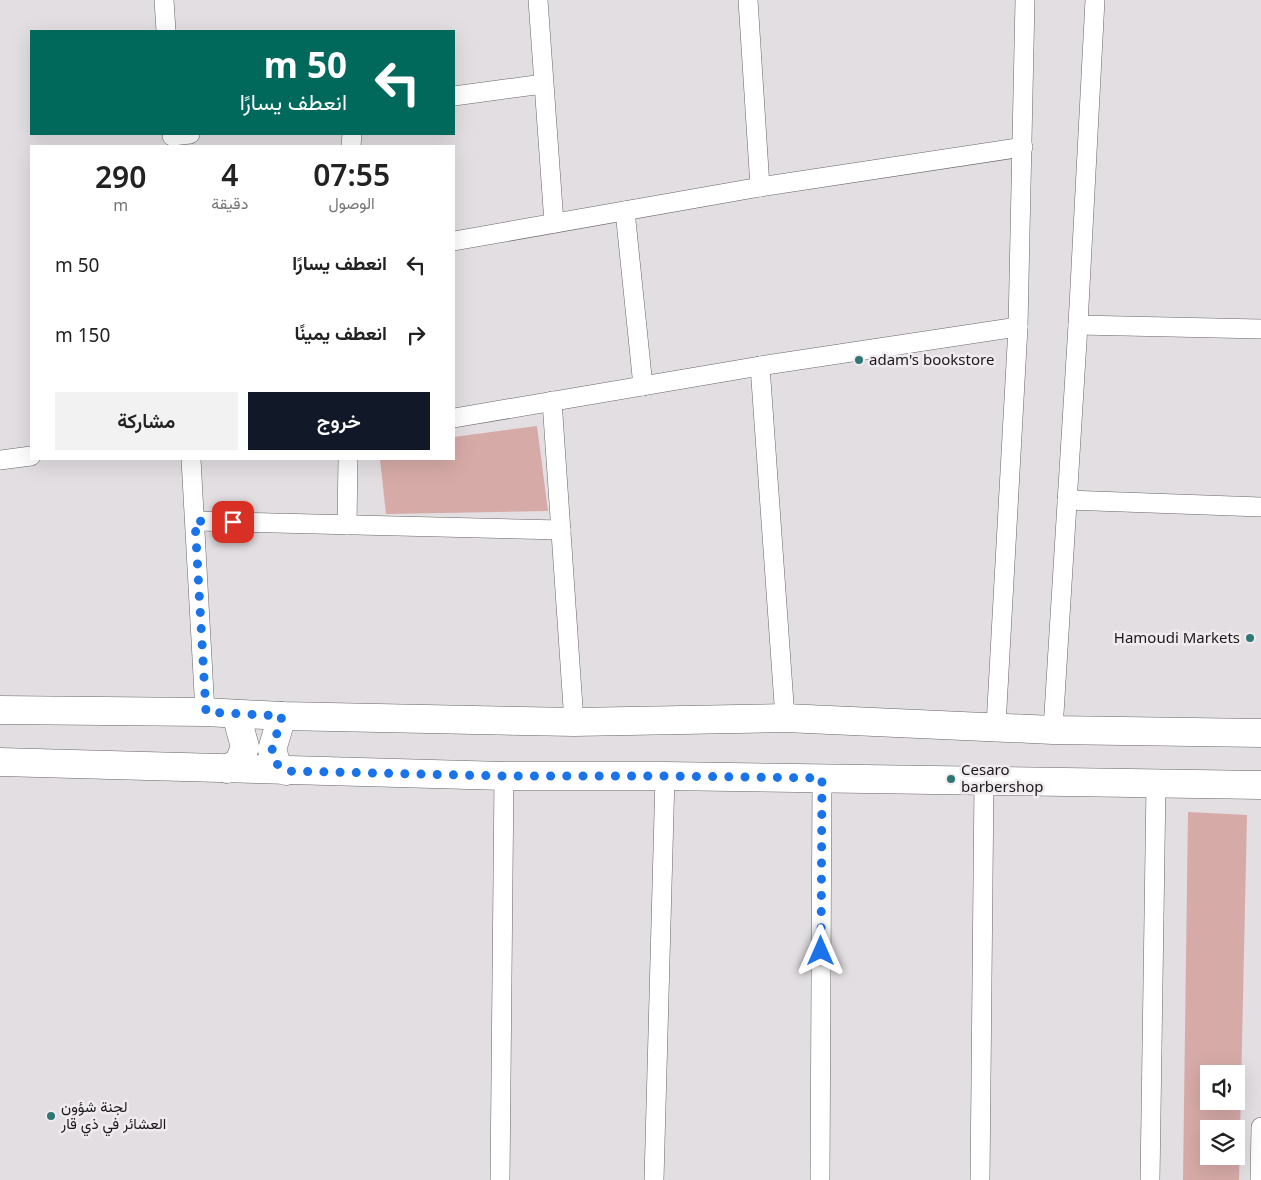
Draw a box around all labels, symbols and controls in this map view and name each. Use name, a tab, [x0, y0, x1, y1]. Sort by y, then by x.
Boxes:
text: 50 m	[264, 41, 347, 88]
icon: left	[365, 50, 430, 115]
text: انعطف يسارًا	[240, 86, 347, 116]
text: 4	[221, 154, 238, 195]
text: 07:55	[313, 154, 390, 195]
text: 290	[95, 156, 146, 197]
text: دقيقة	[211, 192, 248, 214]
text: الوصول	[329, 192, 375, 214]
text: m	[113, 194, 128, 216]
text: انعطف يسارًا	[292, 250, 387, 276]
icon: left	[402, 251, 430, 279]
text: 50 m	[55, 252, 99, 278]
text: انعطف يمينًا	[294, 320, 387, 346]
icon: right	[402, 321, 430, 349]
text: 150 m	[55, 322, 110, 348]
place label: adam's bookstore	[869, 349, 994, 369]
marker: adam's bookstore	[853, 354, 865, 366]
button: مشاركة	[55, 392, 238, 450]
button: خروج	[248, 392, 430, 450]
pin	[212, 501, 254, 543]
icon: arrive	[219, 508, 247, 536]
place label: Hamoudi Markets	[1114, 627, 1240, 647]
marker: Hamoudi Markets	[1244, 632, 1256, 644]
place label: Cesaro barbershop	[961, 759, 1043, 796]
marker: Cesaro barbershop	[945, 773, 957, 785]
position arrow	[794, 924, 846, 976]
map controls	[1200, 1065, 1245, 1165]
button: sound	[1200, 1065, 1245, 1110]
place label: لجنة شؤون العشائر في ذي قار	[60, 1096, 166, 1137]
marker: لجنة شؤون العشائر في ذي قار	[45, 1110, 57, 1122]
button: layers	[1200, 1120, 1245, 1165]

